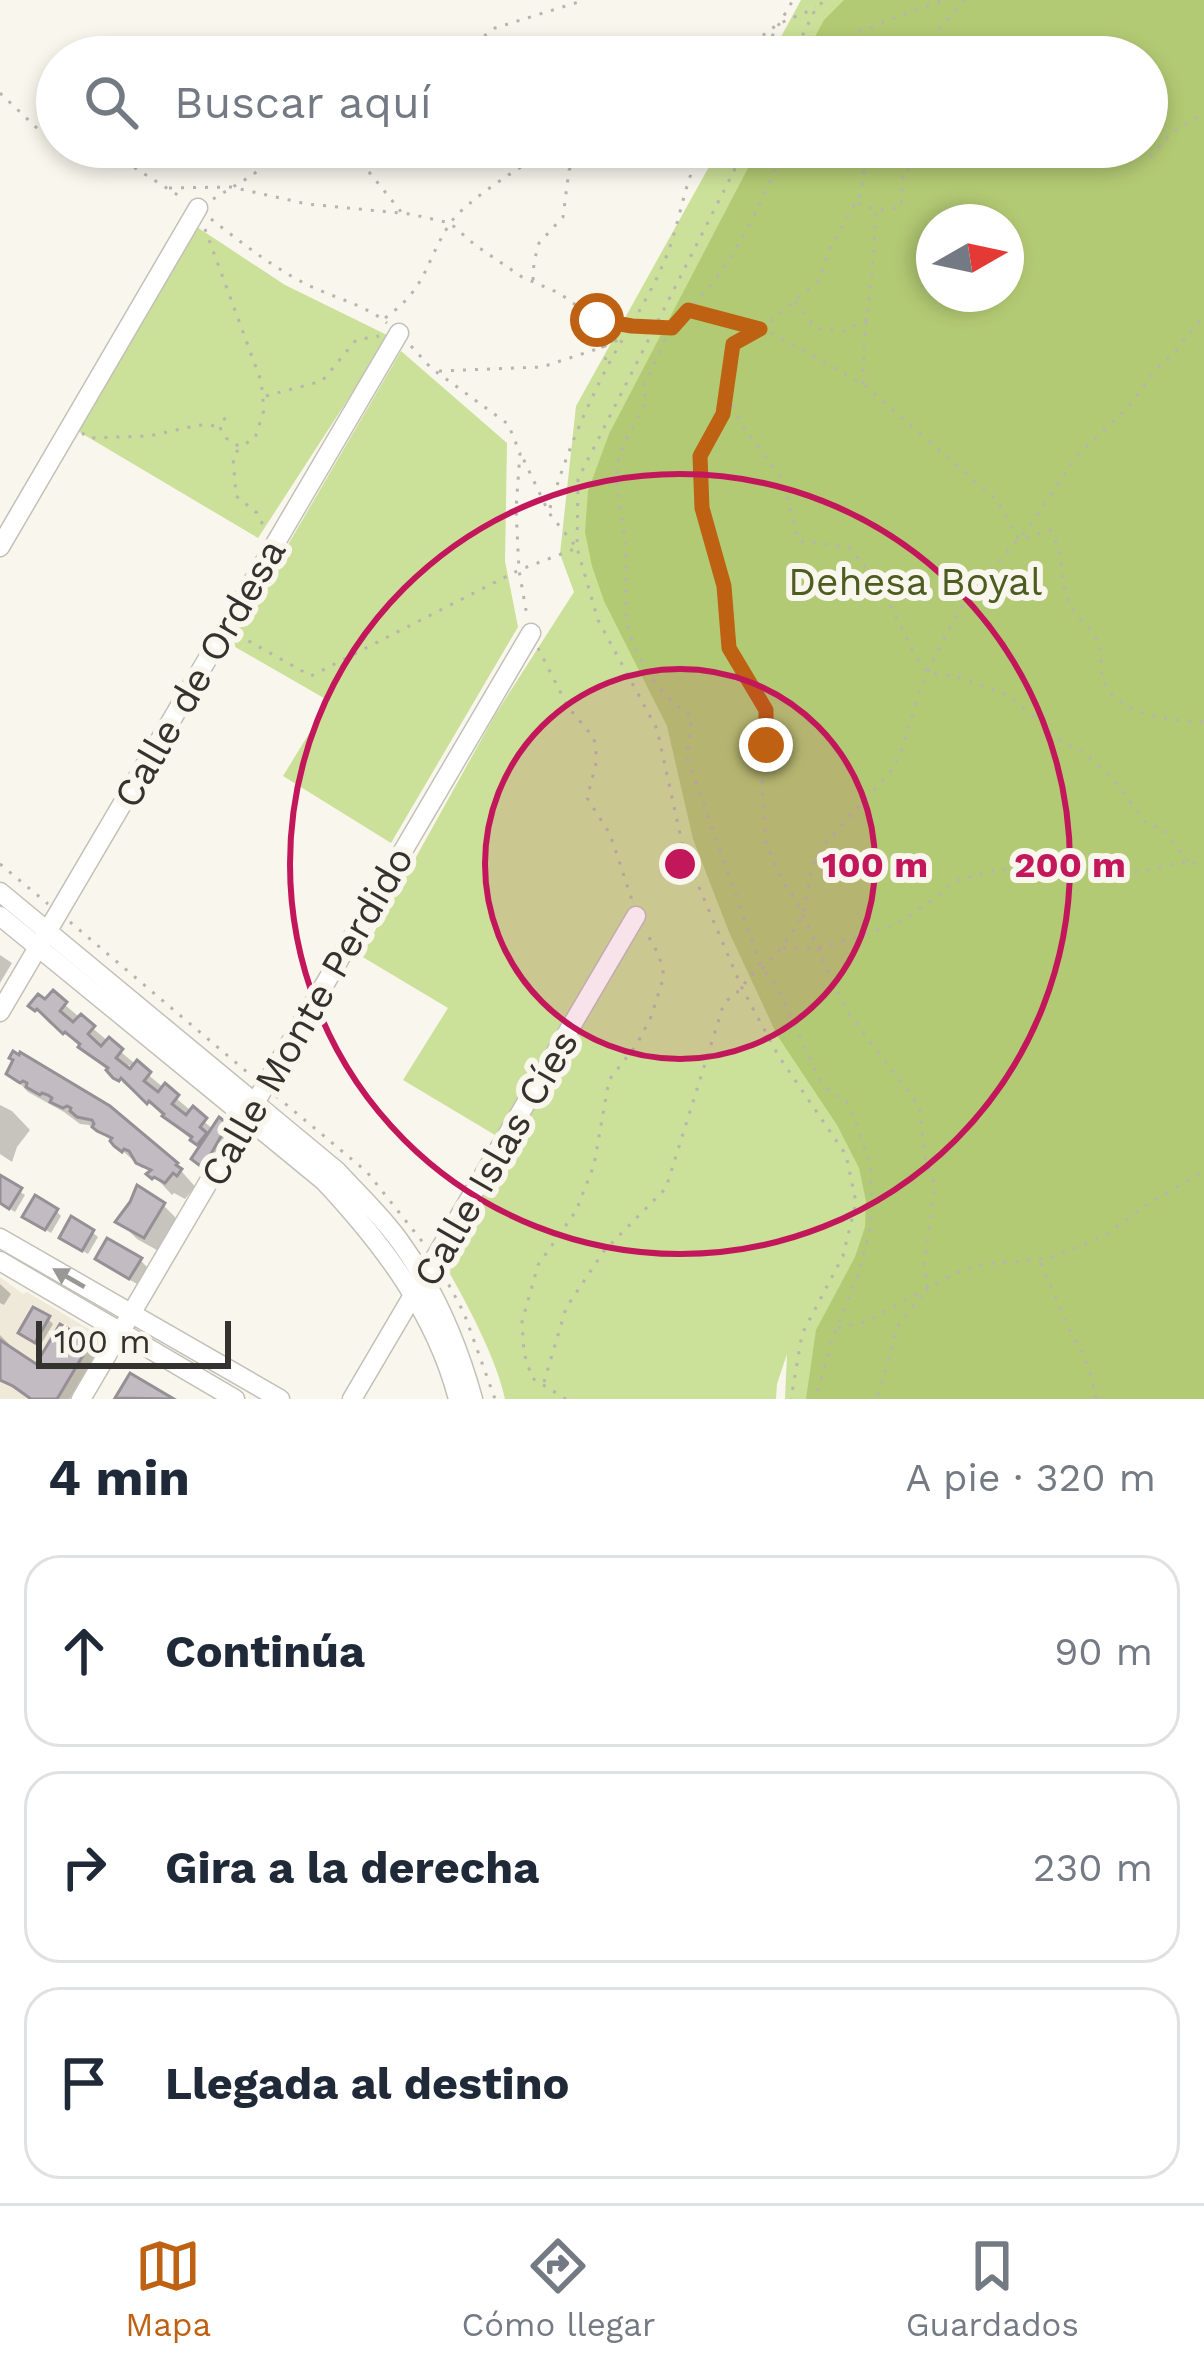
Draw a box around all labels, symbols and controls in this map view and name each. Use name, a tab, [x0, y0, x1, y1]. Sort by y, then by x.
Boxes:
search box	[36, 36, 1168, 168]
icon: search	[78, 69, 144, 135]
text: Buscar aquí	[174, 76, 432, 129]
north arrow	[916, 204, 1024, 312]
route start	[570, 293, 624, 347]
street label: Calle de Ordesa	[104, 531, 295, 816]
park label: Dehesa Boyal	[788, 559, 1042, 604]
route end	[739, 718, 793, 772]
street label: Calle Monte Perdido	[191, 838, 422, 1194]
centre of rings	[659, 843, 701, 885]
text: 100 m	[822, 844, 928, 886]
text: 200 m	[1014, 844, 1126, 886]
street label: Calle Islas Cíes	[404, 1022, 587, 1294]
one-way arrow	[53, 1268, 86, 1289]
scale bar	[36, 1315, 231, 1368]
text: 100 m	[54, 1322, 151, 1361]
text: 4 min	[48, 1448, 190, 1507]
text: A pie · 320 m	[906, 1455, 1156, 1500]
icon: ahead	[51, 1618, 117, 1684]
text: Continúa	[165, 1625, 365, 1678]
text: 90 m	[1054, 1629, 1153, 1674]
icon: right	[51, 1834, 117, 1900]
text: Gira a la derecha	[165, 1841, 539, 1894]
text: 230 m	[1033, 1845, 1153, 1890]
icon: arrive	[51, 2050, 117, 2116]
text: Llegada al destino	[165, 2057, 570, 2110]
tab: Mapa	[125, 2233, 211, 2344]
tab: Cómo llegar	[462, 2233, 655, 2344]
tab: Guardados	[906, 2233, 1079, 2344]

